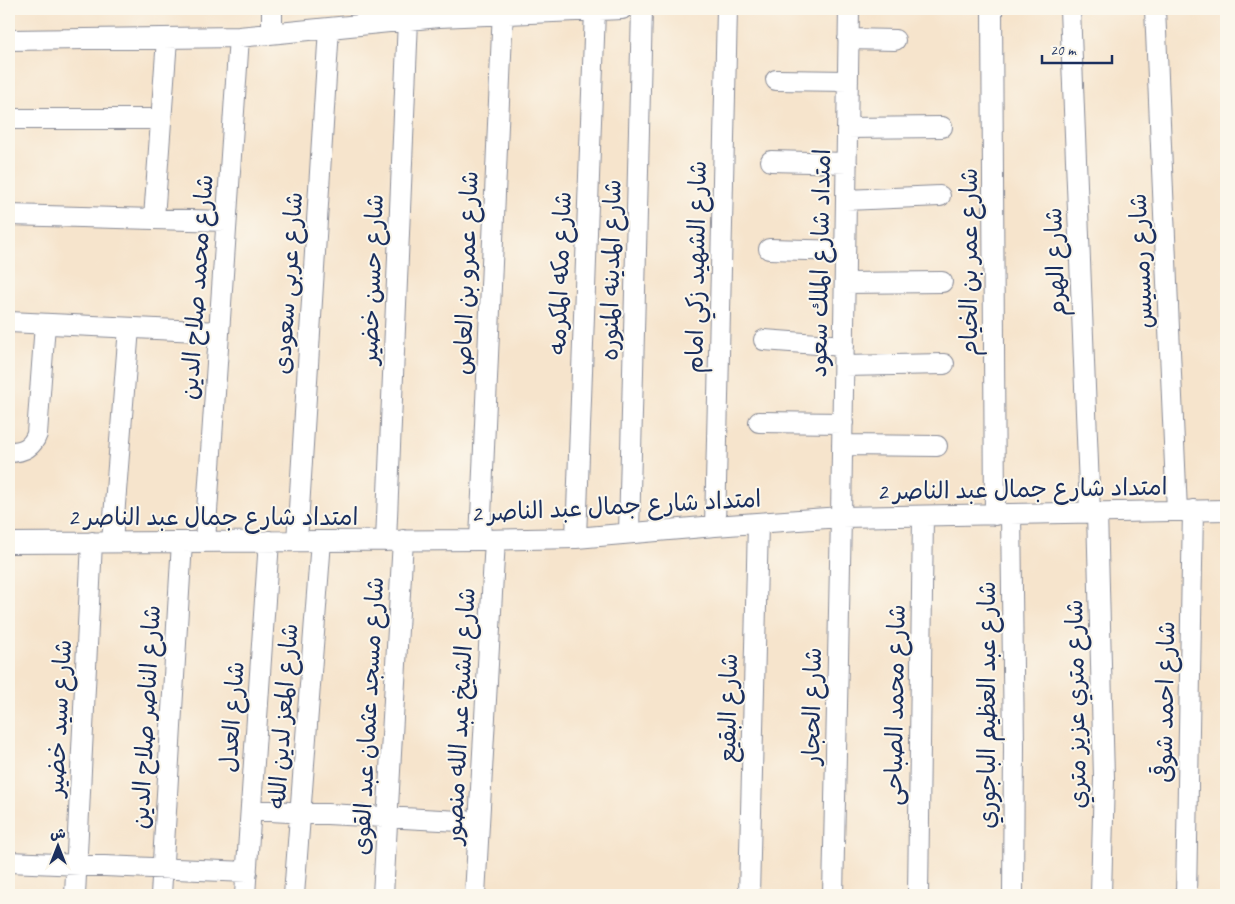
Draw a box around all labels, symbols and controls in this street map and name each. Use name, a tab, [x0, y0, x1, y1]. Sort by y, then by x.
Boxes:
scale bar	[1042, 32, 1112, 64]
text: 20 m	[1050, 41, 1077, 60]
street label: امتداد شارع الملك سعود	[803, 148, 839, 378]
street label: شارع الشهيد زكي امام	[679, 160, 719, 374]
street label: شارع عمر بن الخيام	[954, 168, 987, 356]
street label: شارع عمرو بن العاص	[447, 170, 487, 376]
street label: شارع محمد صلاح الدين	[174, 173, 222, 401]
street label: شارع المدينه المنوره	[594, 179, 630, 361]
street label: شارع عربى سعودى	[267, 191, 311, 375]
street label: شارع مكه المكرمه	[542, 191, 580, 355]
street label: شارع حسن خضير	[354, 193, 392, 367]
street label: شارع رمسيس	[1122, 193, 1162, 329]
street label: شارع الهرم	[1038, 207, 1076, 317]
street label: امتداد شارع جمال عبد الناصر 2	[876, 471, 1168, 509]
street label: امتداد شارع جمال عبد الناصر 2	[470, 483, 762, 531]
street label: امتداد شارع جمال عبد الناصر 2	[67, 502, 359, 534]
street label: شارع مسجد عثمان عبد القوى	[346, 576, 392, 856]
street label: شارع عبد العظيم الباجوري	[972, 581, 1005, 829]
street label: شارع الشيخ عبد الله منصور	[438, 587, 484, 847]
street label: شارع متري عزيز متري	[1059, 599, 1095, 809]
street label: شارع الناصر صلاح الدين	[125, 604, 169, 830]
street label: شارع محمد الصباحى	[878, 604, 914, 806]
street label: شارع احمد شوقى	[1149, 621, 1183, 783]
street label: شارع المعز لدين الله	[262, 622, 306, 810]
street label: شارع سيد خضير	[40, 639, 80, 799]
street label: شارع الحجار	[796, 647, 830, 767]
street label: شارع البقيع	[712, 653, 746, 763]
street label: شارع العدل	[213, 660, 253, 774]
north arrow	[32, 822, 82, 872]
text: ش	[50, 825, 66, 842]

